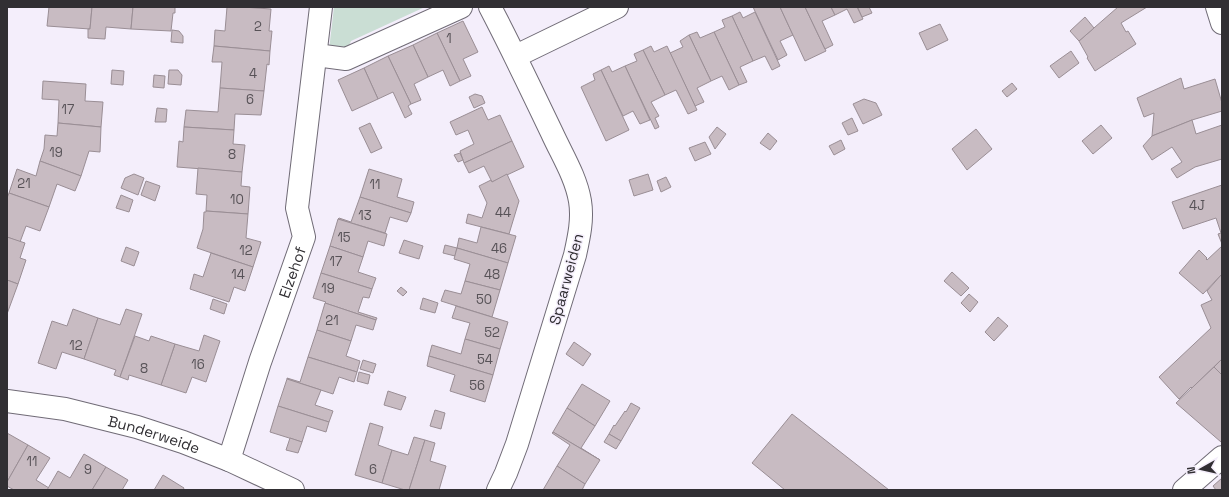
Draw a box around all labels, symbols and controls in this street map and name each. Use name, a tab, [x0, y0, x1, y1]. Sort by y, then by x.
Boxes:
house number: 2	[254, 18, 262, 35]
house number: 1	[446, 30, 452, 47]
house number: 4	[249, 65, 257, 82]
house number: 6	[246, 91, 254, 108]
house number: 17	[62, 101, 74, 118]
house number: 19	[49, 144, 63, 161]
house number: 8	[228, 146, 236, 163]
house number: 21	[17, 175, 31, 192]
house number: 11	[370, 176, 380, 193]
house number: 10	[230, 191, 244, 208]
house number: 4J	[1189, 197, 1205, 214]
house number: 44	[495, 204, 511, 221]
house number: 13	[358, 207, 372, 224]
house number: 15	[337, 229, 351, 246]
street label: Spaarweiden	[545, 231, 587, 327]
house number: 46	[491, 240, 507, 257]
house number: 12	[239, 242, 253, 259]
street label: Elzehof	[274, 244, 310, 301]
house number: 17	[330, 253, 342, 270]
house number: 14	[231, 266, 245, 283]
house number: 48	[484, 266, 500, 283]
house number: 19	[321, 280, 335, 297]
house number: 50	[476, 291, 492, 308]
house number: 21	[325, 312, 339, 329]
house number: 52	[484, 324, 500, 341]
house number: 12	[69, 337, 83, 354]
house number: 54	[477, 351, 493, 368]
house number: 16	[191, 356, 205, 373]
house number: 8	[140, 360, 148, 377]
house number: 56	[469, 377, 485, 394]
street label: Bunderweide	[106, 411, 203, 457]
north arrow	[1181, 449, 1221, 489]
house number: 11	[27, 453, 37, 470]
house number: 9	[84, 461, 92, 478]
house number: 6	[369, 461, 377, 478]
text: N	[1184, 466, 1199, 475]

